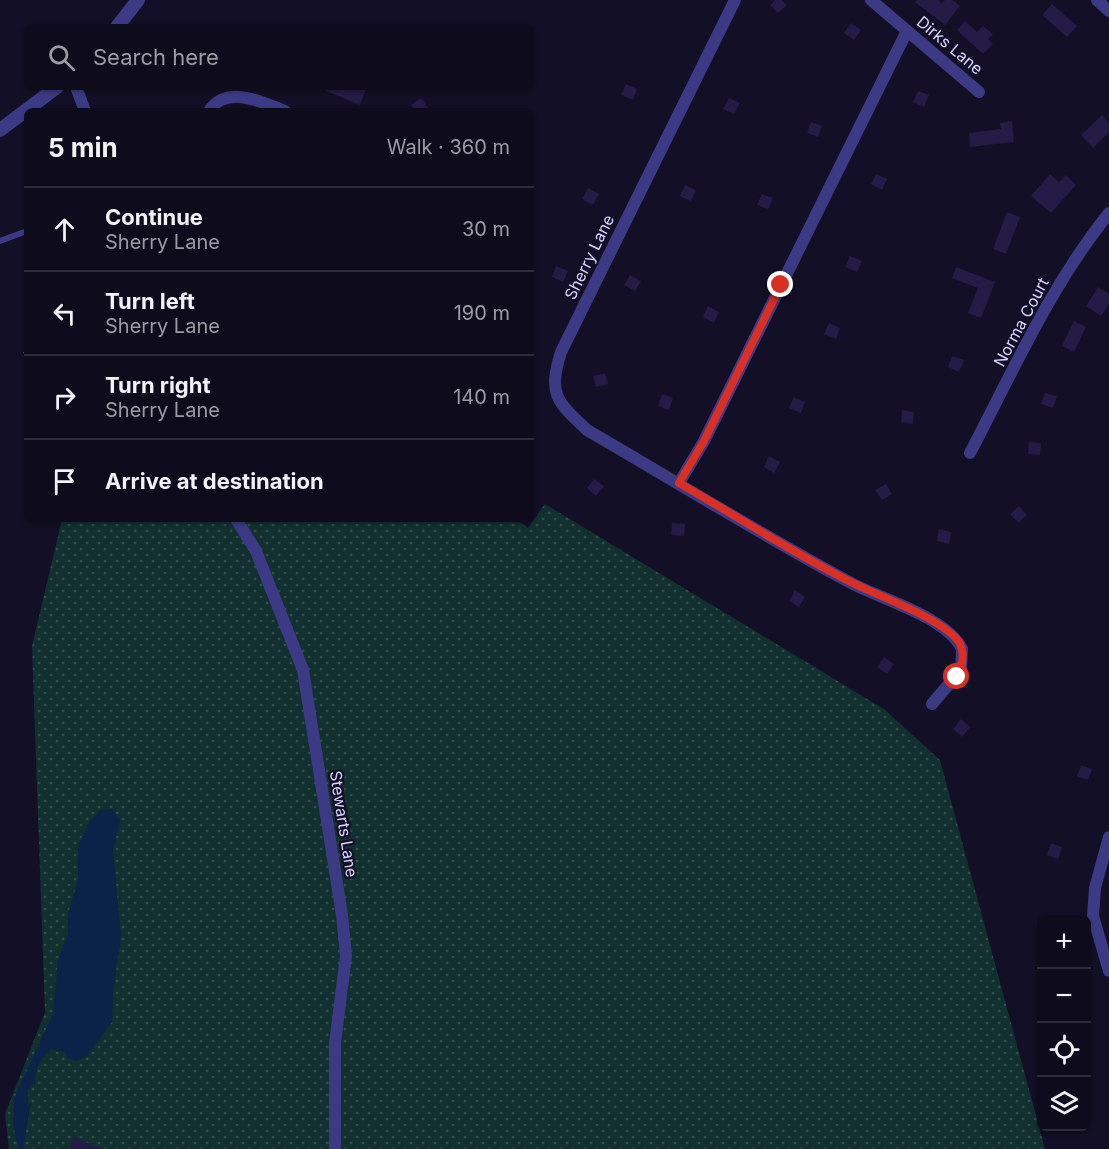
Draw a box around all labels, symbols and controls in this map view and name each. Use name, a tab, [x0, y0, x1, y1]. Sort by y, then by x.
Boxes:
street label: Dirks Lane	[913, 12, 987, 78]
search box	[24, 24, 534, 90]
icon: search	[45, 41, 78, 74]
text: Search here	[93, 44, 219, 70]
text: 5 min	[48, 132, 118, 163]
text: Walk · 360 m	[387, 135, 510, 159]
text: Continue	[105, 204, 203, 230]
street label: Sherry Lane	[560, 211, 618, 303]
icon: ahead	[48, 213, 81, 246]
text: 30 m	[462, 217, 510, 241]
text: Sherry Lane	[105, 230, 220, 254]
route end	[767, 271, 793, 297]
street label: Norma Court	[989, 274, 1053, 370]
text: Turn left	[105, 288, 195, 314]
icon: left	[48, 297, 81, 330]
text: 190 m	[454, 301, 510, 325]
text: Sherry Lane	[105, 314, 220, 338]
text: Turn right	[105, 372, 211, 398]
icon: right	[48, 381, 81, 414]
text: 140 m	[453, 385, 510, 409]
text: Sherry Lane	[105, 398, 220, 422]
icon: arrive	[48, 465, 81, 498]
text: Arrive at destination	[105, 468, 324, 494]
route start	[943, 663, 969, 689]
street label: Stewarts Lane	[326, 769, 362, 879]
map controls	[1037, 915, 1091, 1131]
button: +	[1037, 915, 1091, 969]
button: −	[1037, 969, 1091, 1023]
button: locate	[1037, 1023, 1091, 1077]
button: layers	[1037, 1077, 1091, 1131]

